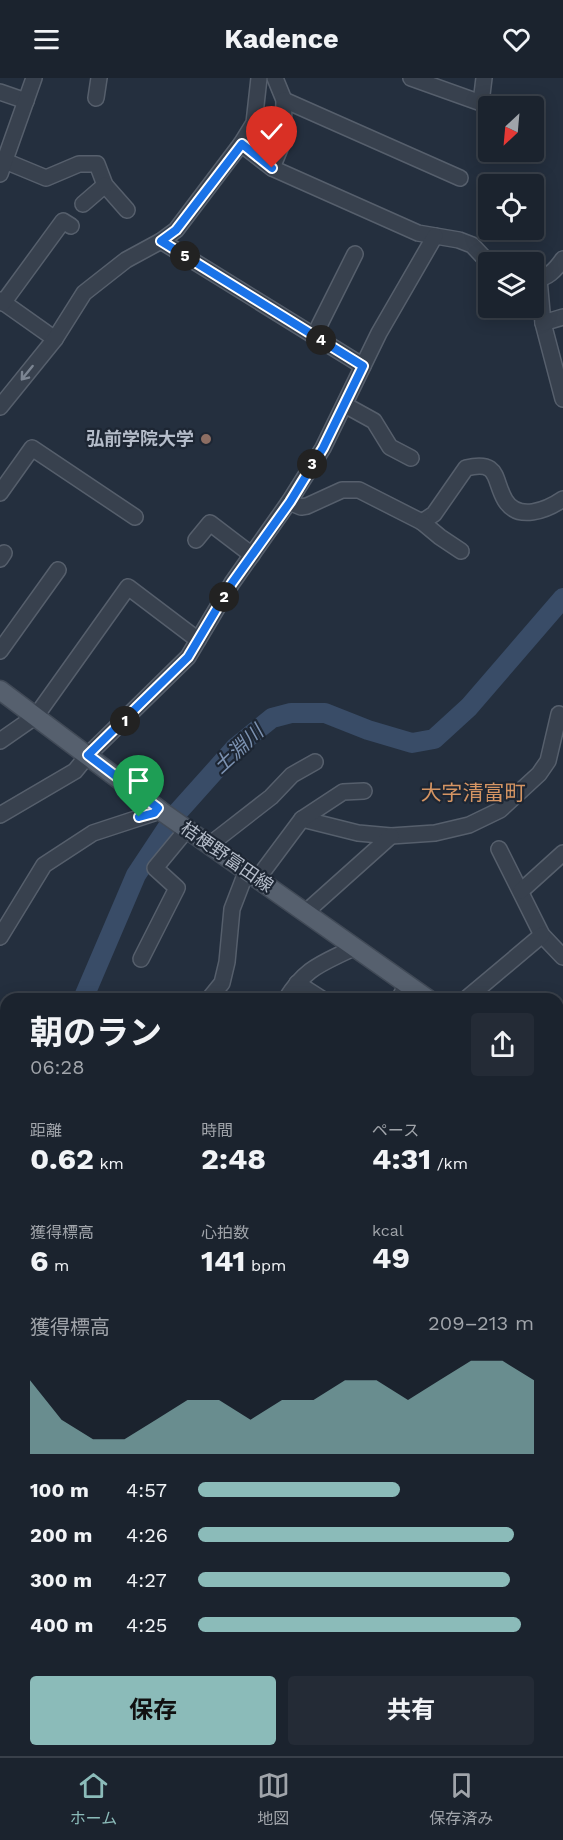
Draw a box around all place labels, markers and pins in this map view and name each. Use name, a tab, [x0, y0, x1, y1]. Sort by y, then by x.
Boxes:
pin	[246, 106, 297, 168]
pin: 5	[170, 241, 200, 271]
pin: 4	[306, 325, 336, 355]
place label: 弘前学院大学	[86, 428, 194, 449]
marker: 弘前学院大学	[199, 432, 213, 446]
pin: 3	[297, 449, 327, 479]
pin: 2	[209, 582, 239, 612]
pin: 1	[110, 706, 140, 736]
pin	[113, 755, 164, 817]

